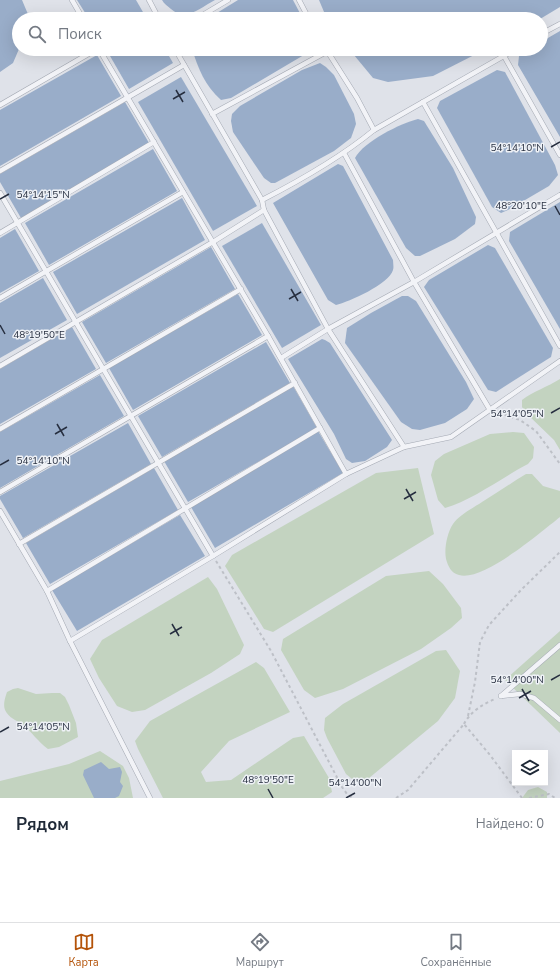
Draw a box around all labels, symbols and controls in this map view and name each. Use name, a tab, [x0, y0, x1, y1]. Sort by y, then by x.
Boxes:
search box	[12, 12, 548, 56]
icon: search	[26, 23, 48, 45]
text: Поиск	[58, 24, 102, 44]
text: 54°14'10"N	[490, 141, 544, 155]
text: 54°14'15"N	[16, 188, 70, 202]
text: 48°20'10"E	[495, 199, 547, 213]
text: 48°19'50"E	[13, 328, 65, 342]
text: 54°14'05"N	[490, 407, 544, 421]
text: 54°14'10"N	[16, 454, 70, 468]
text: 54°14'00"N	[490, 673, 544, 687]
text: 54°14'05"N	[16, 720, 70, 734]
map controls	[512, 750, 548, 786]
button: layers	[512, 750, 548, 786]
text: 48°19'50"E	[242, 773, 294, 787]
text: 54°14'00"N	[328, 776, 382, 790]
text: Рядом	[16, 813, 69, 836]
text: Найдено: 0	[476, 815, 544, 833]
tab: Карта	[68, 931, 99, 970]
tab: Маршрут	[236, 931, 284, 970]
tab: Сохранённые	[420, 931, 492, 970]

